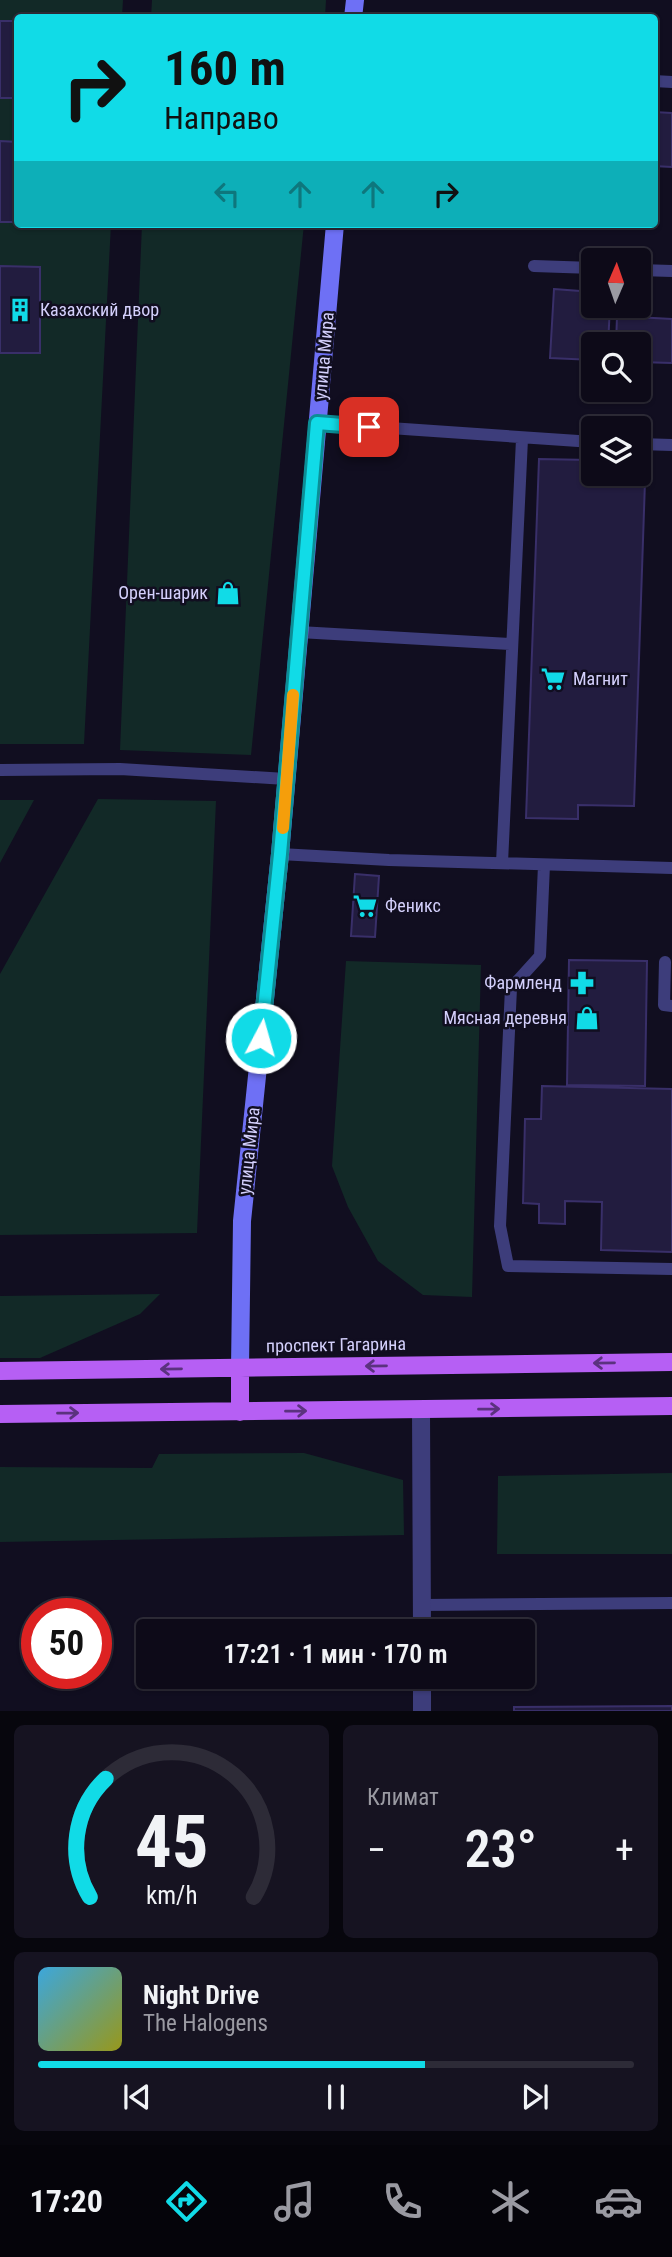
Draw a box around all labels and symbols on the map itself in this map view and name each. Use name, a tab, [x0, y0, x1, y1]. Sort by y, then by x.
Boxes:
north arrow	[581, 248, 651, 318]
building icon: Казахский двор	[6, 296, 34, 324]
place label: Казахский двор	[40, 299, 159, 320]
street label: улица Мира	[309, 311, 338, 401]
pin	[339, 397, 399, 457]
shop icon: Орен-шарик	[214, 579, 242, 607]
place label: Орен-шарик	[118, 582, 208, 603]
supermarket icon: Магнит	[539, 665, 567, 693]
place label: Магнит	[573, 668, 628, 689]
supermarket icon: Феникс	[351, 892, 379, 920]
place label: Феникс	[385, 895, 441, 916]
pharmacy icon: Фармленд	[568, 969, 596, 997]
place label: Фармленд	[484, 972, 562, 993]
position arrow	[224, 1001, 298, 1075]
shop icon: Мясная деревня	[573, 1004, 601, 1032]
place label: Мясная деревня	[444, 1007, 567, 1028]
street label: улица Мира	[233, 1106, 264, 1196]
street label: проспект Гагарина	[266, 1333, 406, 1356]
one-way arrow	[593, 1356, 616, 1369]
one-way arrow	[365, 1359, 388, 1373]
one-way arrow	[160, 1362, 183, 1375]
one-way arrow	[477, 1402, 500, 1416]
one-way arrow	[284, 1404, 307, 1418]
one-way arrow	[56, 1406, 79, 1420]
speed limit sign: 50	[21, 1598, 112, 1689]

